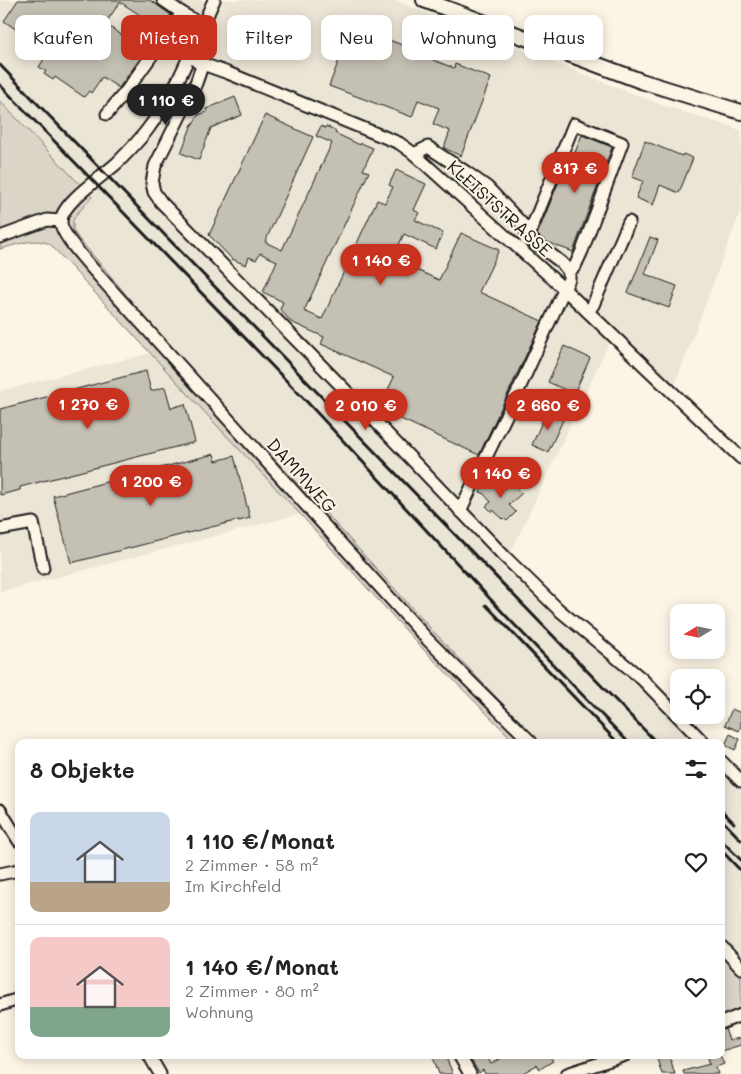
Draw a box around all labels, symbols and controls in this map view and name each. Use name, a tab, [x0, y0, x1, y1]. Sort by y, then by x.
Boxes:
chip: Kaufen	[15, 15, 111, 60]
chip: Mieten	[121, 15, 217, 60]
chip: Filter	[227, 15, 311, 60]
chip: Neu	[321, 15, 392, 60]
chip: Wohnung	[402, 15, 514, 60]
chip: Haus	[524, 15, 603, 60]
pin: 1 110 €	[120, 84, 212, 126]
text: 1 110 €	[138, 89, 194, 110]
pin: 817 €	[540, 152, 610, 194]
street label: KLEISTSTRASSE	[442, 154, 558, 262]
text: 817 €	[553, 157, 597, 178]
pin: 1 140 €	[335, 244, 427, 286]
text: 1 140 €	[351, 249, 411, 270]
pin: 1 270 €	[42, 388, 134, 430]
pin: 2 010 €	[320, 388, 412, 431]
pin: 2 660 €	[502, 388, 594, 431]
text: 1 270 €	[58, 393, 118, 414]
text: 2 010 €	[335, 394, 397, 415]
text: 2 660 €	[516, 394, 580, 415]
street label: DAMMWEG	[262, 432, 342, 518]
pin: 1 140 €	[455, 456, 547, 499]
text: 1 140 €	[471, 462, 531, 483]
pin: 1 200 €	[105, 464, 197, 507]
text: 1 200 €	[120, 470, 182, 491]
north arrow	[670, 604, 725, 659]
map controls	[670, 604, 725, 724]
button: locate	[670, 669, 725, 724]
icon: filters	[682, 755, 710, 783]
text: 8 Objekte	[30, 756, 135, 783]
text: 1 110 €/Monat	[185, 827, 335, 854]
icon: home	[70, 832, 130, 892]
icon: heart	[682, 848, 710, 876]
text: 2 Zimmer · 58 m²	[185, 854, 318, 875]
text: Im Kirchfeld	[185, 875, 281, 896]
text: 1 140 €/Monat	[185, 953, 339, 980]
icon: home	[70, 957, 130, 1017]
icon: heart	[682, 973, 710, 1001]
text: 2 Zimmer · 80 m²	[185, 980, 319, 1001]
text: Wohnung	[185, 1001, 253, 1022]

